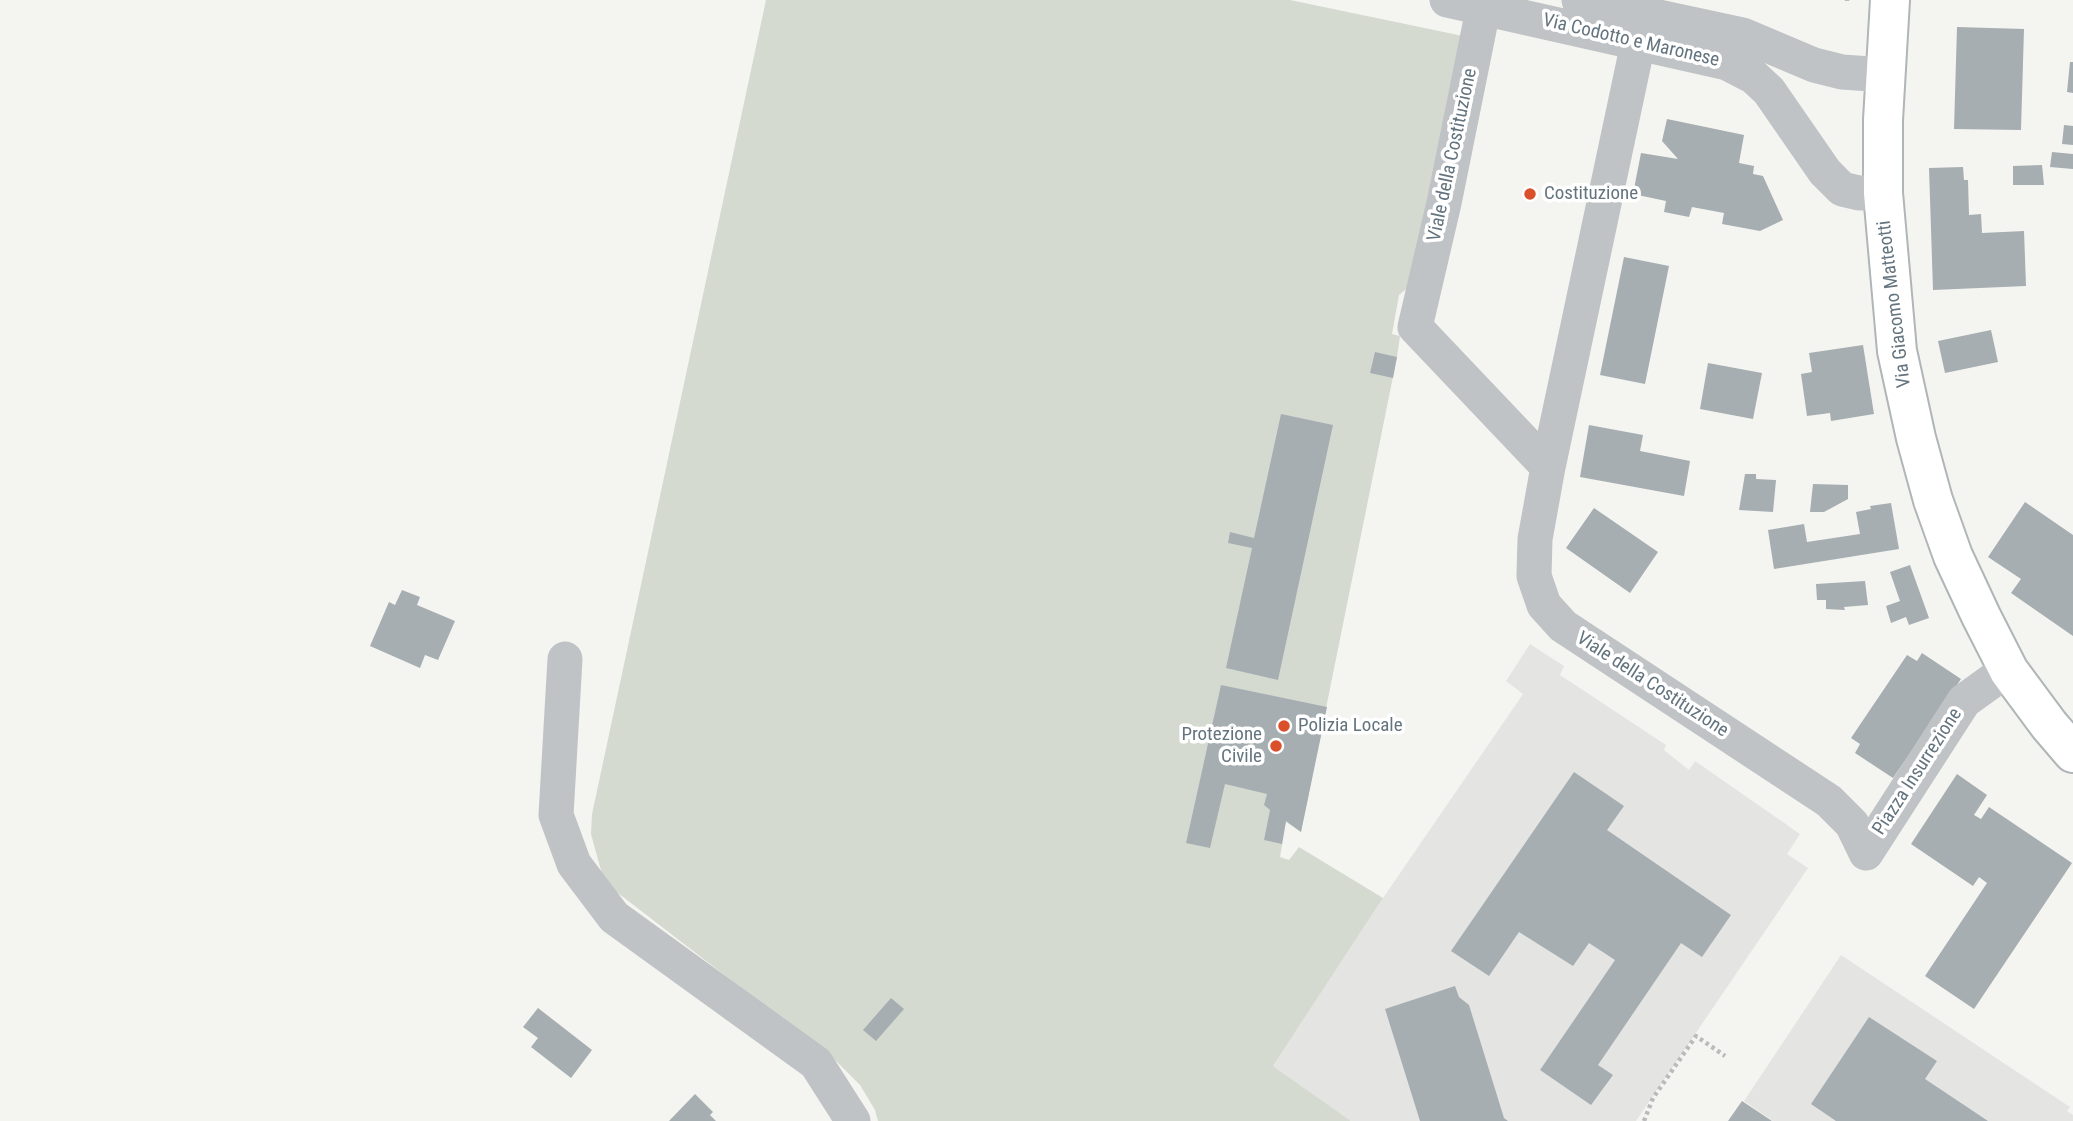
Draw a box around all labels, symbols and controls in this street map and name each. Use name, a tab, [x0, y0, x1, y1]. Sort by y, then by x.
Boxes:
street label: Via Codotto e Maronese	[1541, 10, 1721, 72]
street label: Viale della Costituzione	[1424, 66, 1482, 244]
place label: Costituzione	[1544, 183, 1638, 205]
marker: Costituzione	[1522, 186, 1538, 202]
street label: Via Giacomo Matteotti	[1873, 219, 1917, 389]
street label: Viale della Costituzione	[1572, 627, 1732, 743]
street label: Piazza Insurrezione	[1869, 704, 1967, 840]
place label: Polizia Locale	[1298, 715, 1403, 737]
marker: Polizia Locale	[1276, 718, 1292, 734]
place label: Protezione Civile	[1181, 724, 1262, 768]
marker: Protezione Civile	[1268, 738, 1284, 754]

